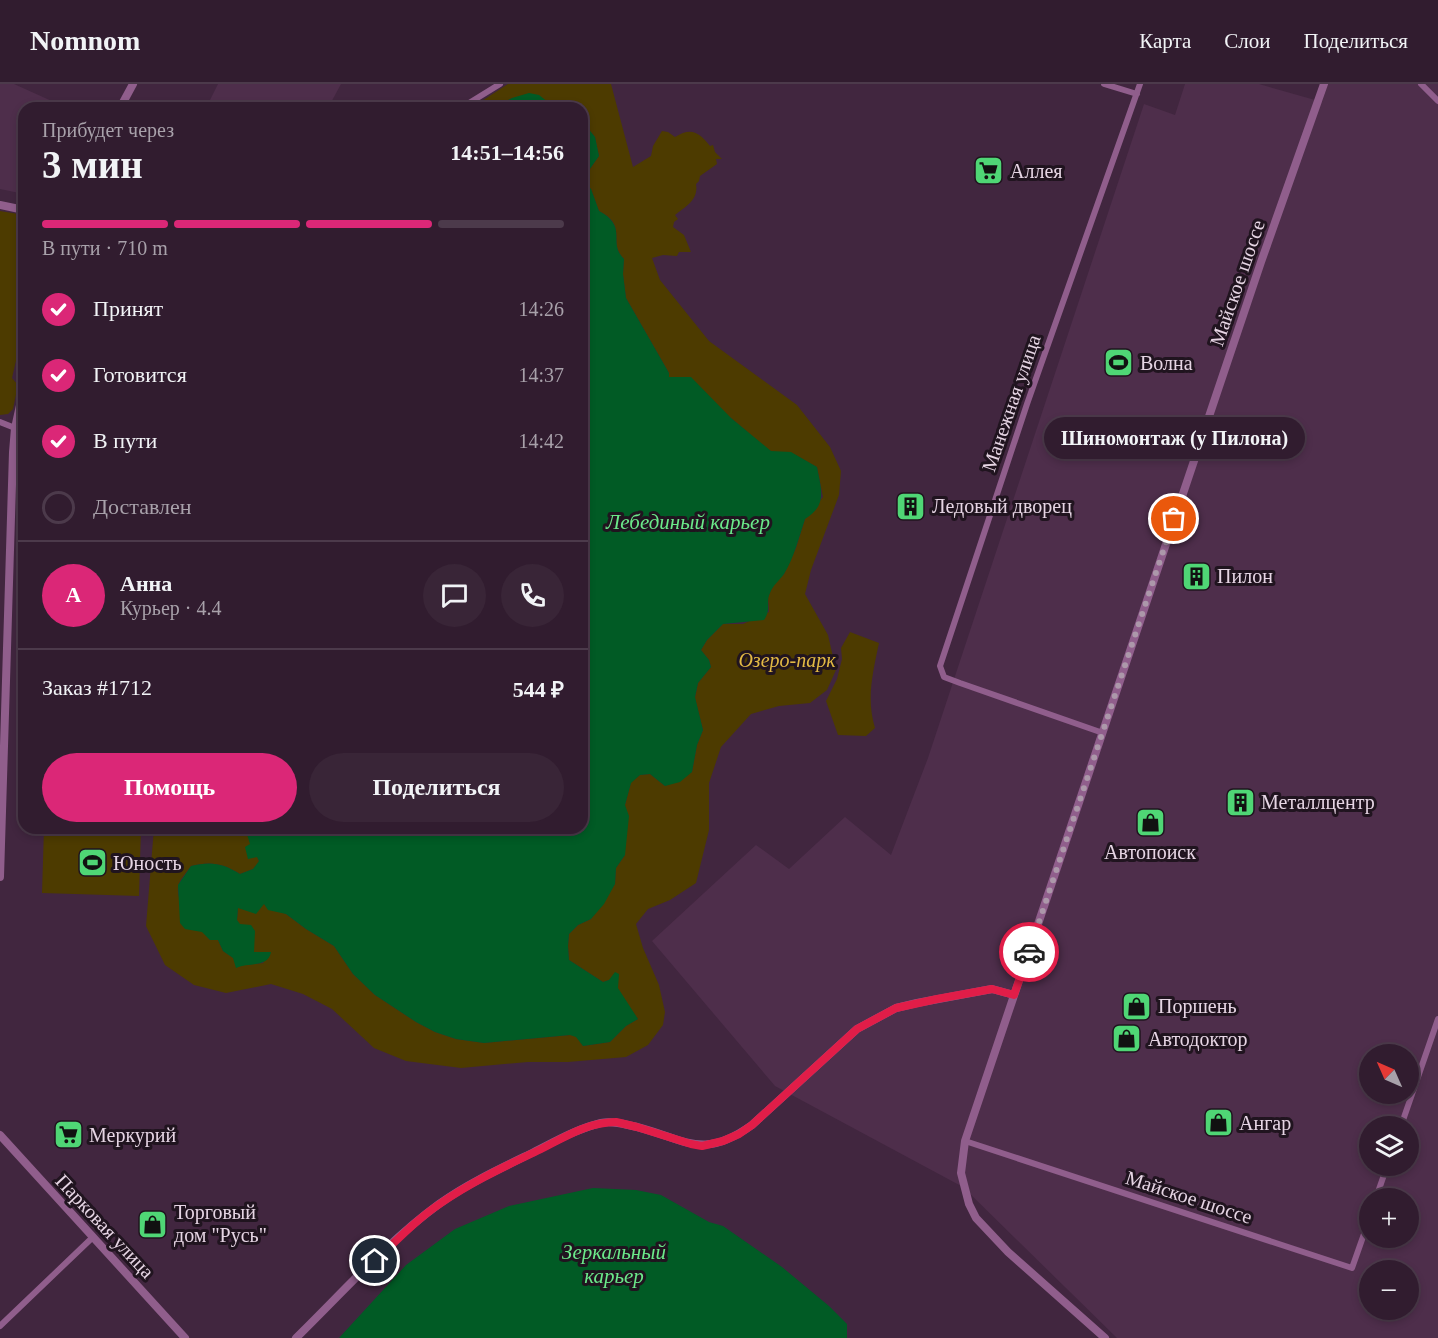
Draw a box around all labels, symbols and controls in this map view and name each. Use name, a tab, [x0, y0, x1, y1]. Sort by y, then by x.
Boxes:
text: Nomnom	[30, 25, 140, 56]
text: Карта	[1139, 29, 1191, 53]
text: Слои	[1224, 29, 1270, 53]
text: Поделиться	[1303, 29, 1408, 53]
text: Прибудет через	[42, 119, 174, 141]
text: 14:51–14:56	[450, 140, 564, 165]
text: 3 мин	[42, 143, 143, 186]
supermarket icon: Аллея	[973, 155, 1005, 187]
place label: Аллея	[1010, 160, 1062, 182]
street label: Майское шоссе	[1205, 217, 1269, 349]
text: В пути · 710 m	[42, 237, 168, 259]
icon: check	[42, 293, 75, 326]
text: Принят	[93, 296, 163, 321]
text: 14:26	[518, 298, 564, 320]
street label: Манежная улица	[977, 332, 1046, 475]
sports icon: Волна	[1103, 347, 1135, 379]
place label: Волна	[1140, 352, 1193, 374]
icon: check	[42, 359, 75, 392]
text: Готовится	[93, 362, 187, 387]
text: 14:37	[518, 364, 564, 386]
callout: Шиномонтаж (у Пилона)	[1044, 417, 1304, 459]
icon: check	[42, 425, 75, 458]
text: Шиномонтаж (у Пилона)	[1061, 427, 1288, 449]
text: В пути	[93, 428, 157, 453]
text: 14:42	[518, 430, 564, 452]
building icon: Ледовый дворец	[895, 490, 927, 522]
pin	[1148, 493, 1199, 544]
text: Доставлен	[93, 494, 192, 519]
place label: Ледовый дворец	[932, 495, 1072, 518]
icon: bag	[1157, 502, 1190, 535]
water label: Лебединый карьер	[605, 510, 770, 534]
building icon: Пилон	[1180, 560, 1212, 592]
button: chat	[423, 564, 486, 627]
button: phone	[501, 564, 564, 627]
place label: Пилон	[1217, 565, 1273, 587]
text: Анна	[120, 571, 172, 596]
text: А	[66, 582, 81, 607]
text: Курьер · 4.4	[120, 597, 222, 619]
park label: Озеро-парк	[738, 649, 836, 672]
text: Заказ #1712	[42, 675, 152, 700]
text: 544 ₽	[513, 677, 564, 702]
button: Помощь	[42, 753, 297, 822]
button: Поделиться	[309, 753, 564, 822]
building icon: Металлцентр	[1224, 786, 1256, 818]
place label: Металлцентр	[1261, 791, 1375, 814]
shop icon: Автопоиск	[1134, 806, 1166, 838]
place label: Автопоиск	[1104, 841, 1196, 863]
sports icon: Юность	[76, 847, 108, 879]
place label: Юность	[113, 852, 182, 874]
courier	[999, 922, 1059, 982]
icon: car	[1013, 936, 1046, 969]
shop icon: Поршень	[1121, 990, 1153, 1022]
place label: Поршень	[1158, 995, 1237, 1018]
shop icon: Автодоктор	[1111, 1023, 1143, 1055]
place label: Автодоктор	[1148, 1028, 1247, 1051]
north arrow	[1359, 1044, 1419, 1104]
map controls	[1359, 1044, 1419, 1320]
shop icon: Ангар	[1202, 1107, 1234, 1139]
place label: Ангар	[1239, 1112, 1291, 1135]
button: layers	[1359, 1116, 1419, 1176]
supermarket icon: Меркурий	[52, 1119, 84, 1151]
place label: Меркурий	[89, 1124, 177, 1147]
street label: Майское шоссе	[1123, 1166, 1255, 1228]
street label: Парковая улица	[51, 1170, 159, 1283]
button: +	[1359, 1188, 1419, 1248]
place label: Торговый дом "Русь"	[174, 1201, 267, 1247]
shop icon: Торговый дом "Русь"	[137, 1208, 169, 1240]
pin	[349, 1235, 400, 1286]
water label: Зеркальный карьер	[562, 1240, 666, 1288]
icon: home	[358, 1244, 391, 1277]
button: −	[1359, 1260, 1419, 1320]

